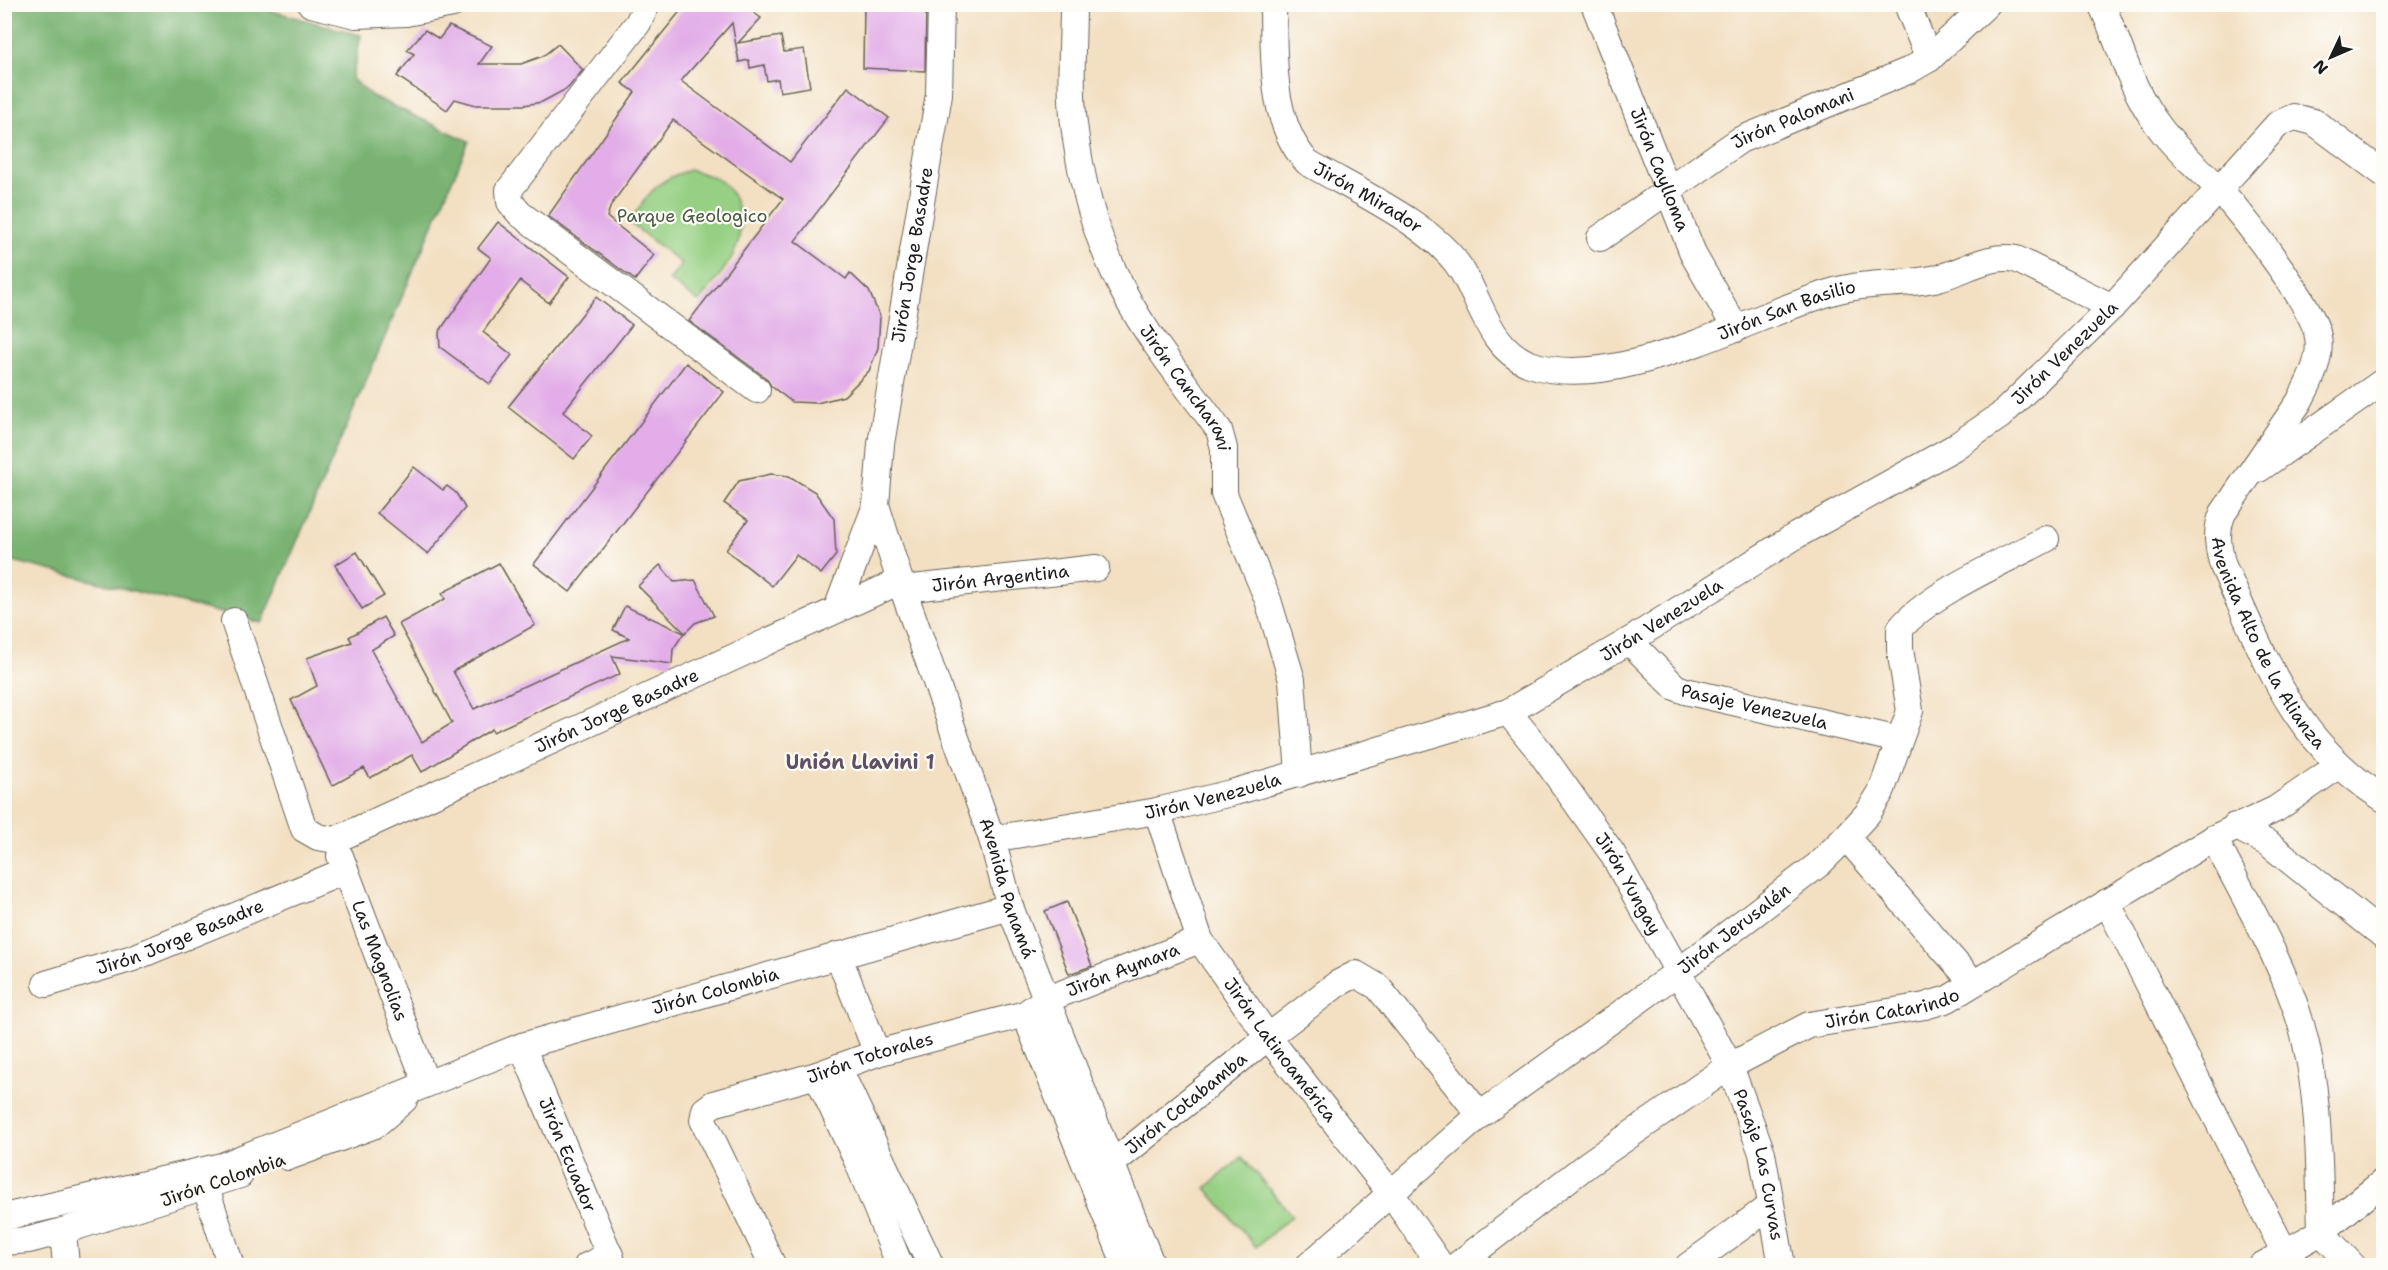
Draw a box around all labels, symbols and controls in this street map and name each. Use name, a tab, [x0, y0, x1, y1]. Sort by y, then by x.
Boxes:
north arrow	[2301, 27, 2361, 87]
text: N	[2309, 55, 2333, 79]
street label: Jirón Palomani	[1726, 82, 1858, 154]
street label: Jirón Caylloma	[1624, 104, 1695, 235]
street label: Jirón Mirador	[1309, 156, 1427, 239]
street label: Jirón Jorge Basadre	[886, 165, 939, 344]
park label: Parque Geologico	[617, 204, 767, 228]
street label: Jirón San Basilio	[1714, 275, 1857, 346]
street label: Jirón Venezuela	[2006, 296, 2123, 410]
street label: Jirón Cancharani	[1134, 320, 1236, 451]
street label: Avenida Alto de la Alianza	[2206, 536, 2331, 754]
street label: Jirón Argentina	[931, 559, 1070, 598]
street label: Jirón Venezuela	[1596, 573, 1727, 667]
street label: Jirón Jorge Basadre	[531, 663, 703, 759]
street label: Pasaje Venezuela	[1678, 678, 1830, 735]
district label: Unión Llavini 1	[785, 749, 935, 775]
street label: Jirón Venezuela	[1143, 767, 1284, 825]
street label: Avenida Panamá	[973, 815, 1041, 962]
street label: Jirón Yungay	[1589, 828, 1667, 939]
street label: Jirón Jerusalén	[1673, 878, 1796, 980]
street label: Jirón Jorge Basadre	[93, 894, 267, 980]
street label: Las Magnolias	[346, 897, 413, 1024]
street label: Jirón Aymara	[1063, 937, 1183, 1003]
street label: Jirón Colombia	[649, 962, 781, 1020]
street label: Jirón Latinoamérica	[1218, 973, 1342, 1127]
street label: Jirón Catarindo	[1823, 983, 1964, 1034]
street label: Jirón Totorales	[804, 1027, 936, 1089]
street label: Jirón Cotabamba	[1120, 1047, 1252, 1160]
street label: Pasaje Las Curvas	[1727, 1085, 1789, 1242]
street label: Jirón Ecuador	[533, 1094, 602, 1216]
street label: Jirón Colombia	[157, 1147, 289, 1213]

